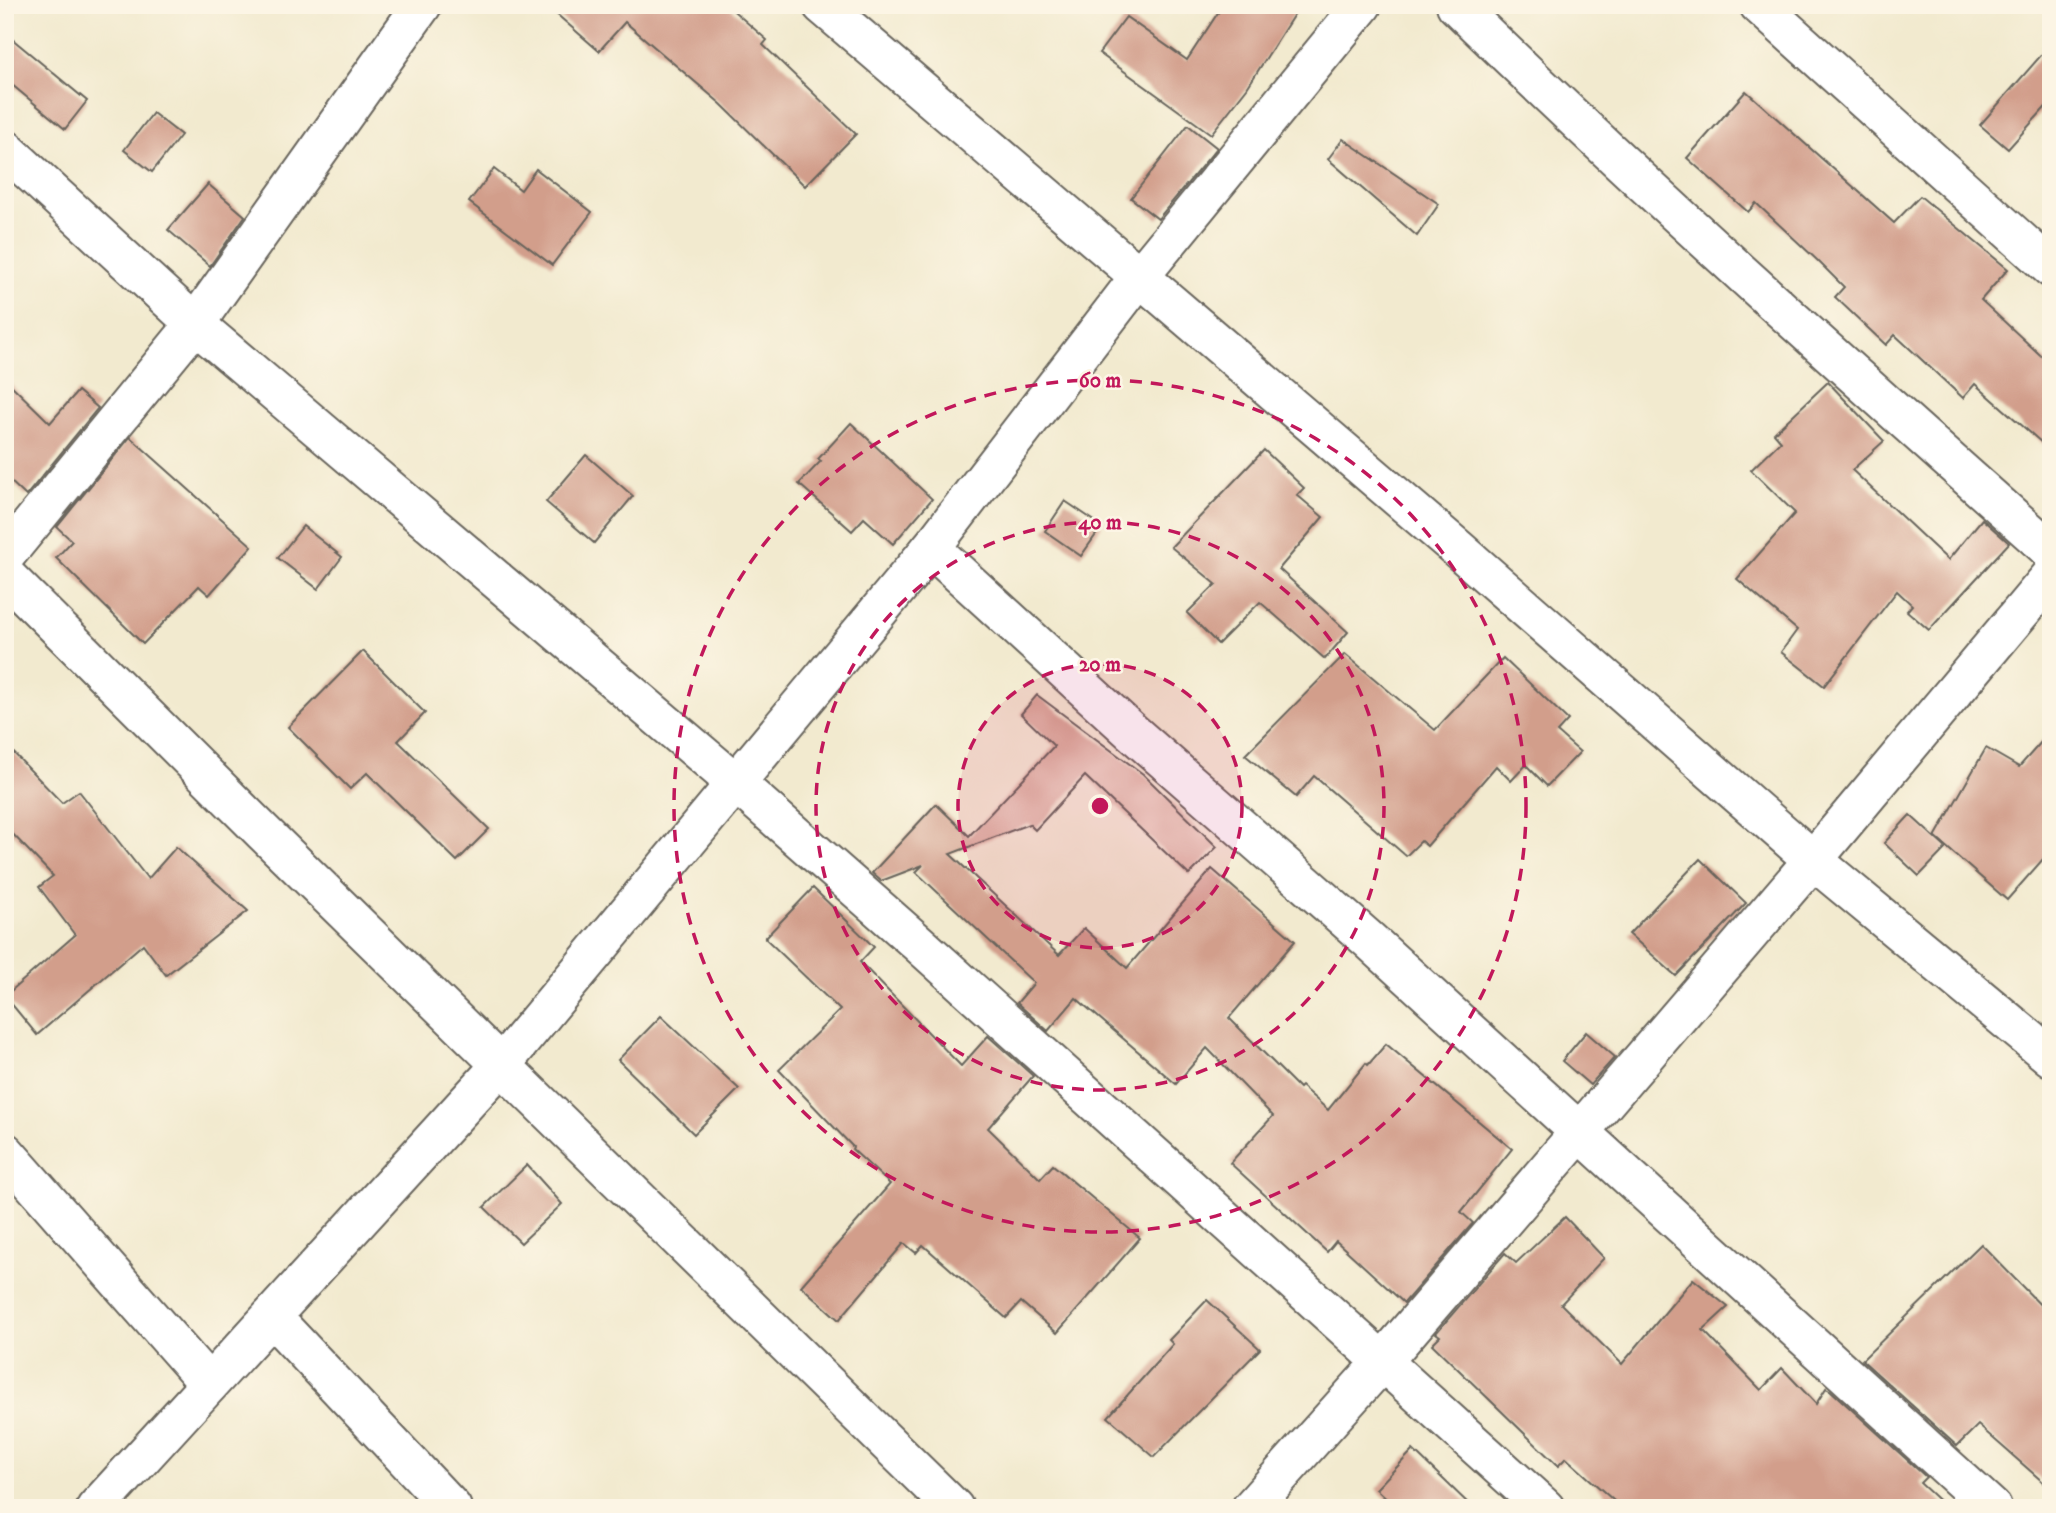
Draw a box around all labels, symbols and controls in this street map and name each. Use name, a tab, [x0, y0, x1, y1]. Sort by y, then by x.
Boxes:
text: 60 m	[1079, 368, 1121, 394]
text: 40 m	[1078, 510, 1122, 536]
text: 20 m	[1079, 652, 1121, 678]
centre of rings	[1088, 794, 1112, 818]

